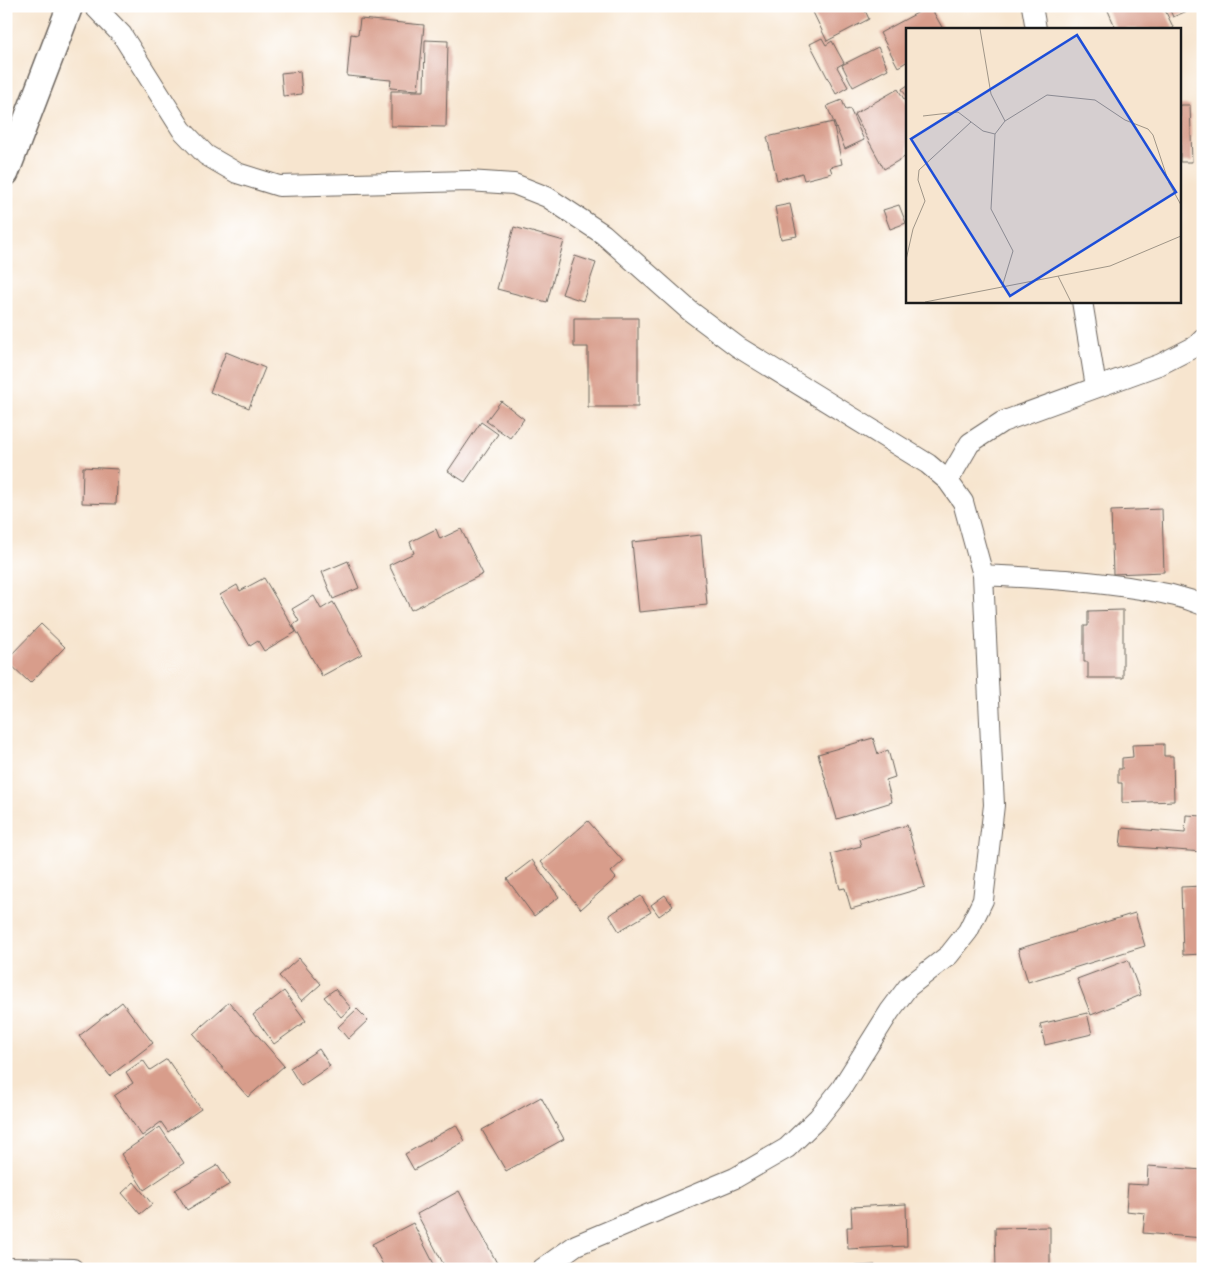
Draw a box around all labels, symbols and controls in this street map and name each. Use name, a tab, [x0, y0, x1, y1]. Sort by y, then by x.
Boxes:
inset map	[906, 28, 1182, 302]

